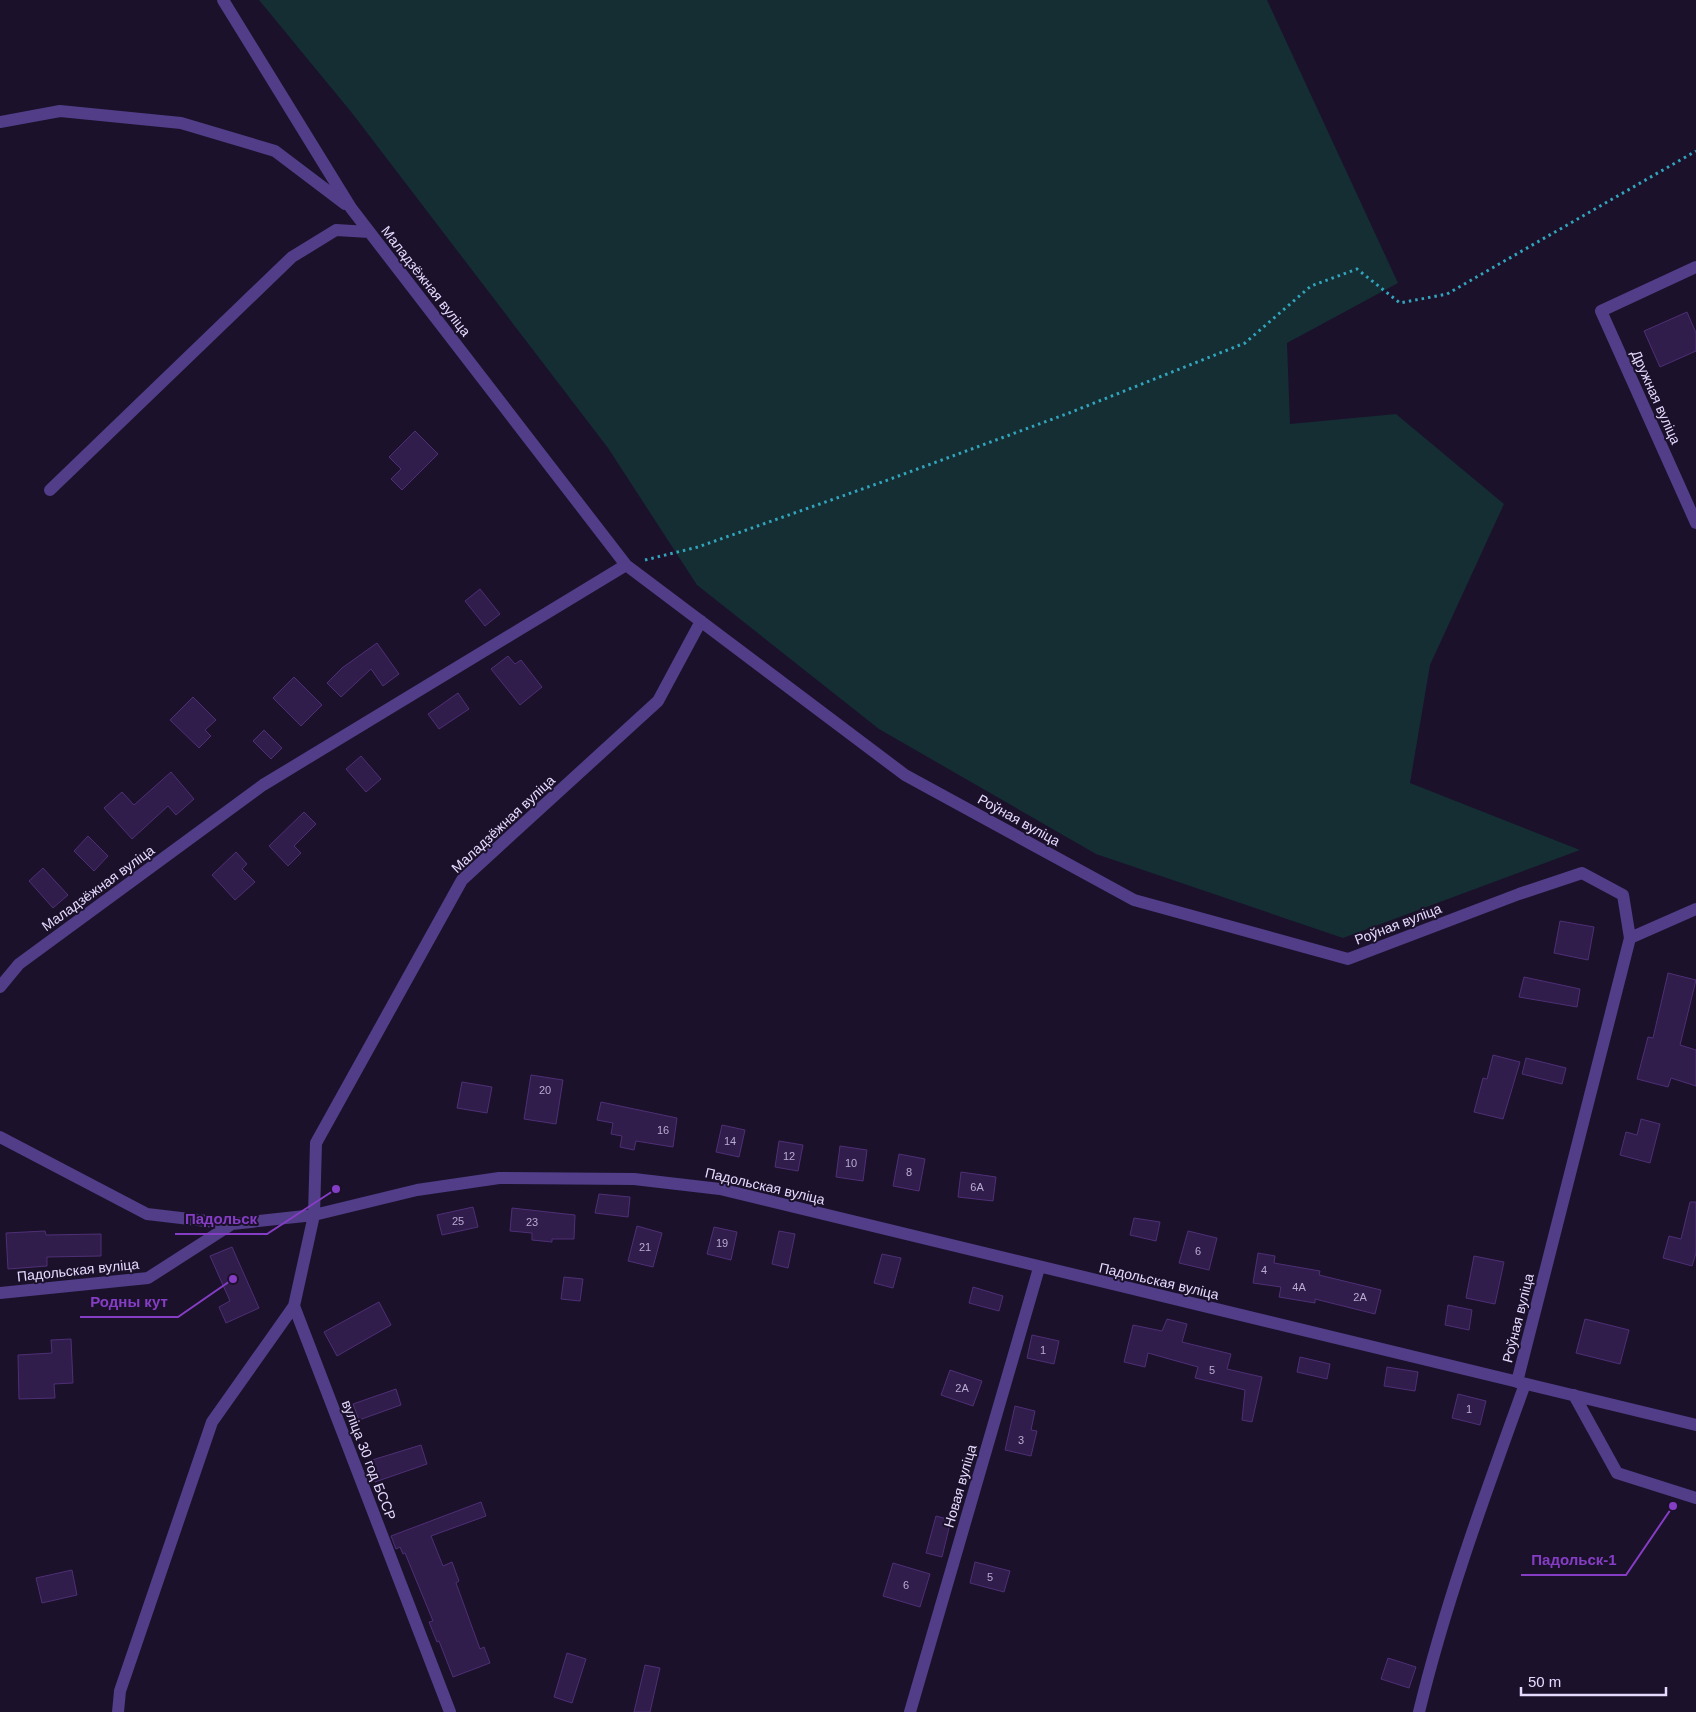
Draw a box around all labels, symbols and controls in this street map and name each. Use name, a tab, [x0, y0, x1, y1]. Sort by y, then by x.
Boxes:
street label: Маладзёжная вуліца	[378, 223, 474, 339]
street label: Дружная вуліца	[1628, 347, 1684, 447]
street label: Маладзёжная вуліца	[448, 772, 558, 876]
street label: Роўная вуліца	[975, 791, 1063, 849]
street label: Маладзёжная вуліца	[39, 842, 158, 934]
street label: Роўная вуліца	[1352, 900, 1444, 948]
house number: 20	[539, 1084, 551, 1096]
house number: 16	[657, 1124, 669, 1136]
house number: 14	[724, 1135, 736, 1147]
house number: 12	[783, 1150, 795, 1162]
house number: 10	[845, 1157, 857, 1169]
street label: Падольская вуліца	[703, 1164, 827, 1208]
house number: 8	[906, 1166, 912, 1178]
house number: 6А	[970, 1181, 984, 1193]
callout: Падольск	[175, 1204, 267, 1234]
text: Падольск	[185, 1210, 258, 1227]
house number: 25	[452, 1215, 464, 1227]
house number: 23	[526, 1216, 538, 1228]
house number: 19	[716, 1237, 728, 1249]
house number: 21	[639, 1241, 651, 1253]
house number: 6	[1195, 1245, 1201, 1257]
street label: Падольская вуліца	[16, 1256, 140, 1284]
street label: Падольская вуліца	[1097, 1259, 1221, 1303]
house number: 4	[1261, 1264, 1267, 1276]
street label: Роўная вуліца	[1499, 1272, 1537, 1364]
house number: 4А	[1292, 1281, 1306, 1293]
callout: Родны кут	[80, 1287, 178, 1317]
house number: 2А	[1353, 1291, 1367, 1303]
text: Родны кут	[90, 1293, 168, 1310]
house number: 1	[1040, 1344, 1046, 1356]
house number: 5	[1209, 1364, 1215, 1376]
house number: 2А	[955, 1382, 969, 1394]
street label: вуліца 30 год БССР	[339, 1398, 399, 1522]
house number: 1	[1466, 1403, 1472, 1415]
house number: 3	[1018, 1434, 1024, 1446]
street label: Новая вуліца	[941, 1443, 980, 1529]
callout: Падольск-1	[1521, 1545, 1626, 1575]
text: Падольск-1	[1531, 1551, 1617, 1568]
house number: 5	[987, 1571, 993, 1583]
house number: 6	[903, 1579, 909, 1591]
scale bar	[1521, 1664, 1666, 1696]
text: 50 m	[1528, 1673, 1561, 1690]

